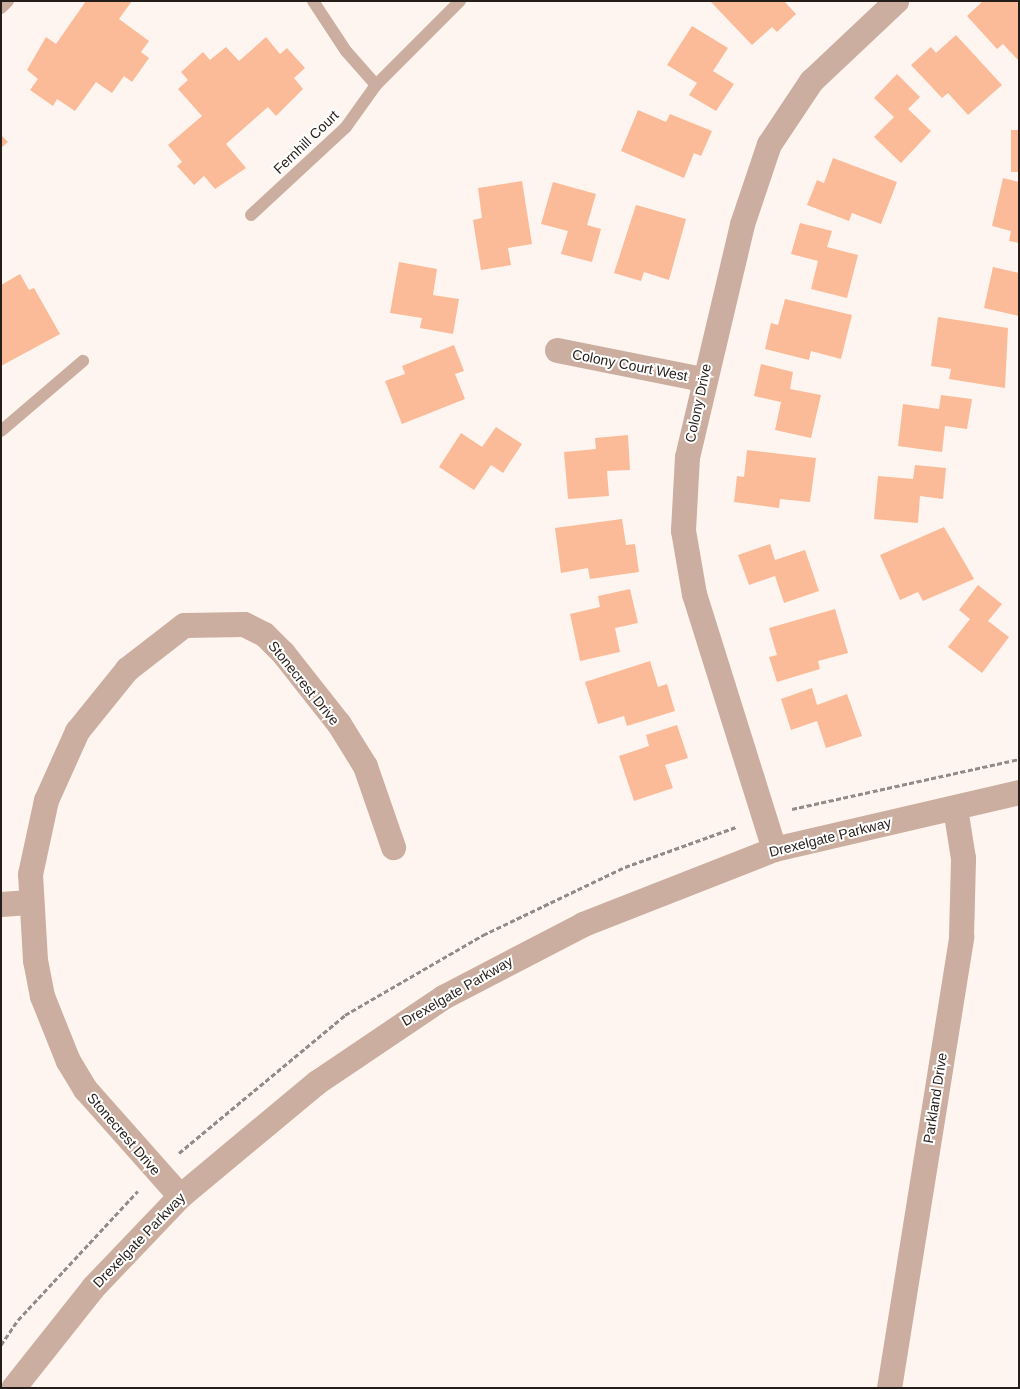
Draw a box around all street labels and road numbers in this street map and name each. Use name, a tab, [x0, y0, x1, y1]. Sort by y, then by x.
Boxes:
street label: Fernhill Court	[270, 107, 342, 177]
street label: Colony Court West	[571, 346, 689, 384]
street label: Colony Drive	[681, 362, 715, 444]
street label: Stonecrest Drive	[265, 638, 343, 728]
street label: Drexelgate Parkway	[767, 814, 893, 860]
street label: Drexelgate Parkway	[399, 952, 515, 1030]
street label: Parkland Drive	[920, 1051, 950, 1145]
street label: Stonecrest Drive	[84, 1089, 164, 1179]
street label: Drexelgate Parkway	[89, 1189, 189, 1291]

